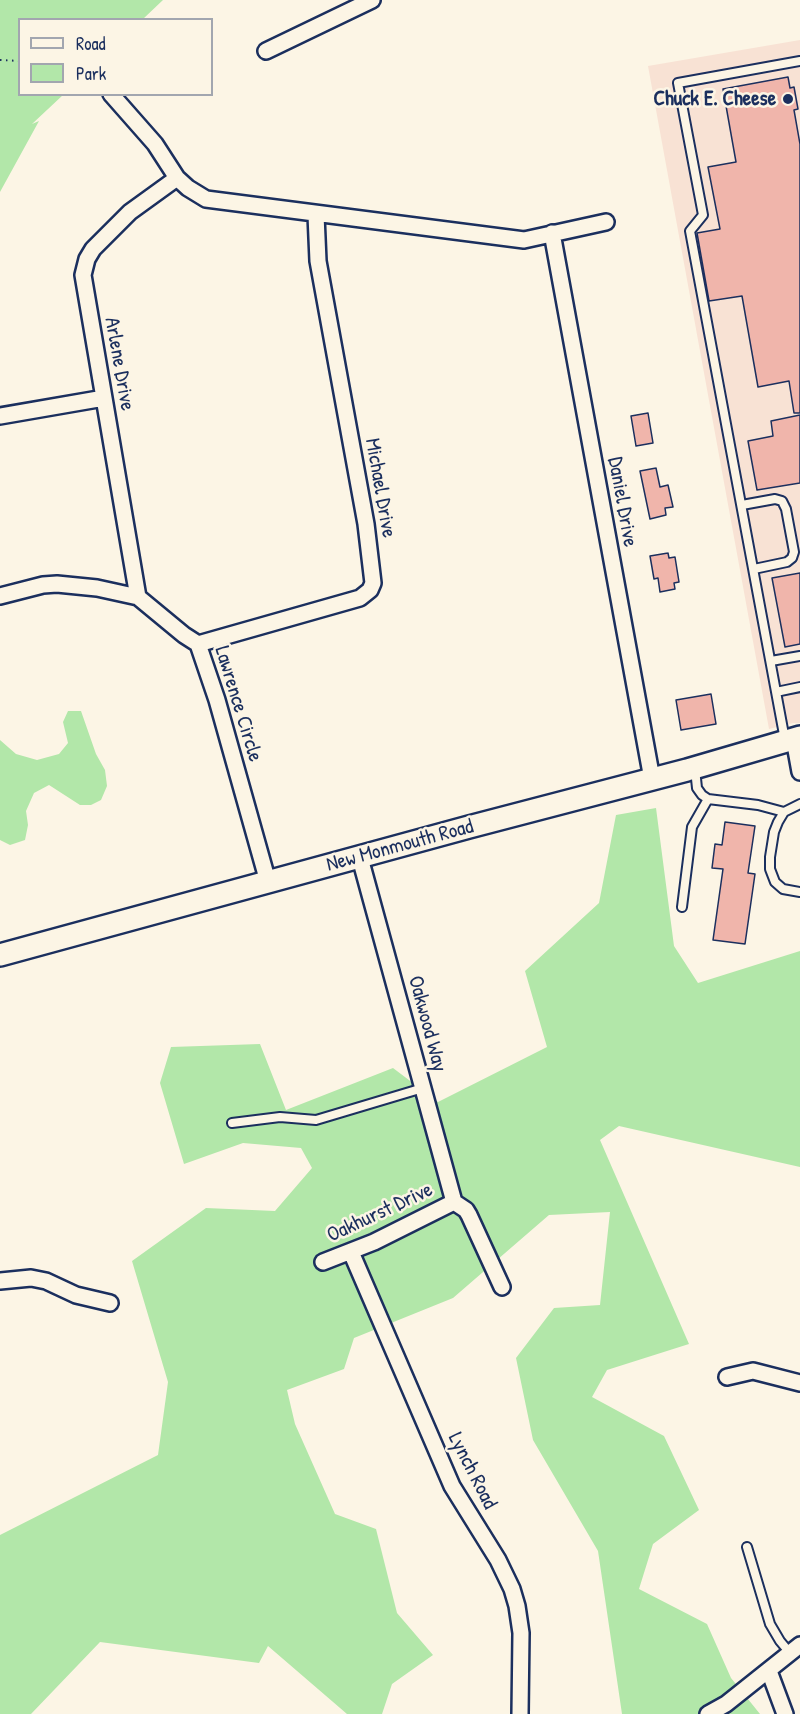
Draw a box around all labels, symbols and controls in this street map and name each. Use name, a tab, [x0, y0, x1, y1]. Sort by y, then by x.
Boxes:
legend	[18, 18, 213, 96]
text: Road	[76, 31, 106, 56]
text: Park	[76, 61, 106, 86]
place label: Chuck E. Cheese	[653, 86, 776, 112]
marker: Chuck E. Cheese	[781, 92, 795, 106]
street label: Arlene Drive	[98, 315, 140, 413]
street label: Michael Drive	[359, 436, 401, 540]
street label: Daniel Drive	[602, 455, 642, 549]
street label: Lawrence Circle	[208, 643, 268, 765]
street label: New Monmouth Road	[324, 814, 476, 878]
street label: Oakwood Way	[402, 973, 452, 1075]
street label: Oakhurst Drive	[323, 1178, 437, 1248]
street label: Lynch Road	[442, 1429, 502, 1513]

